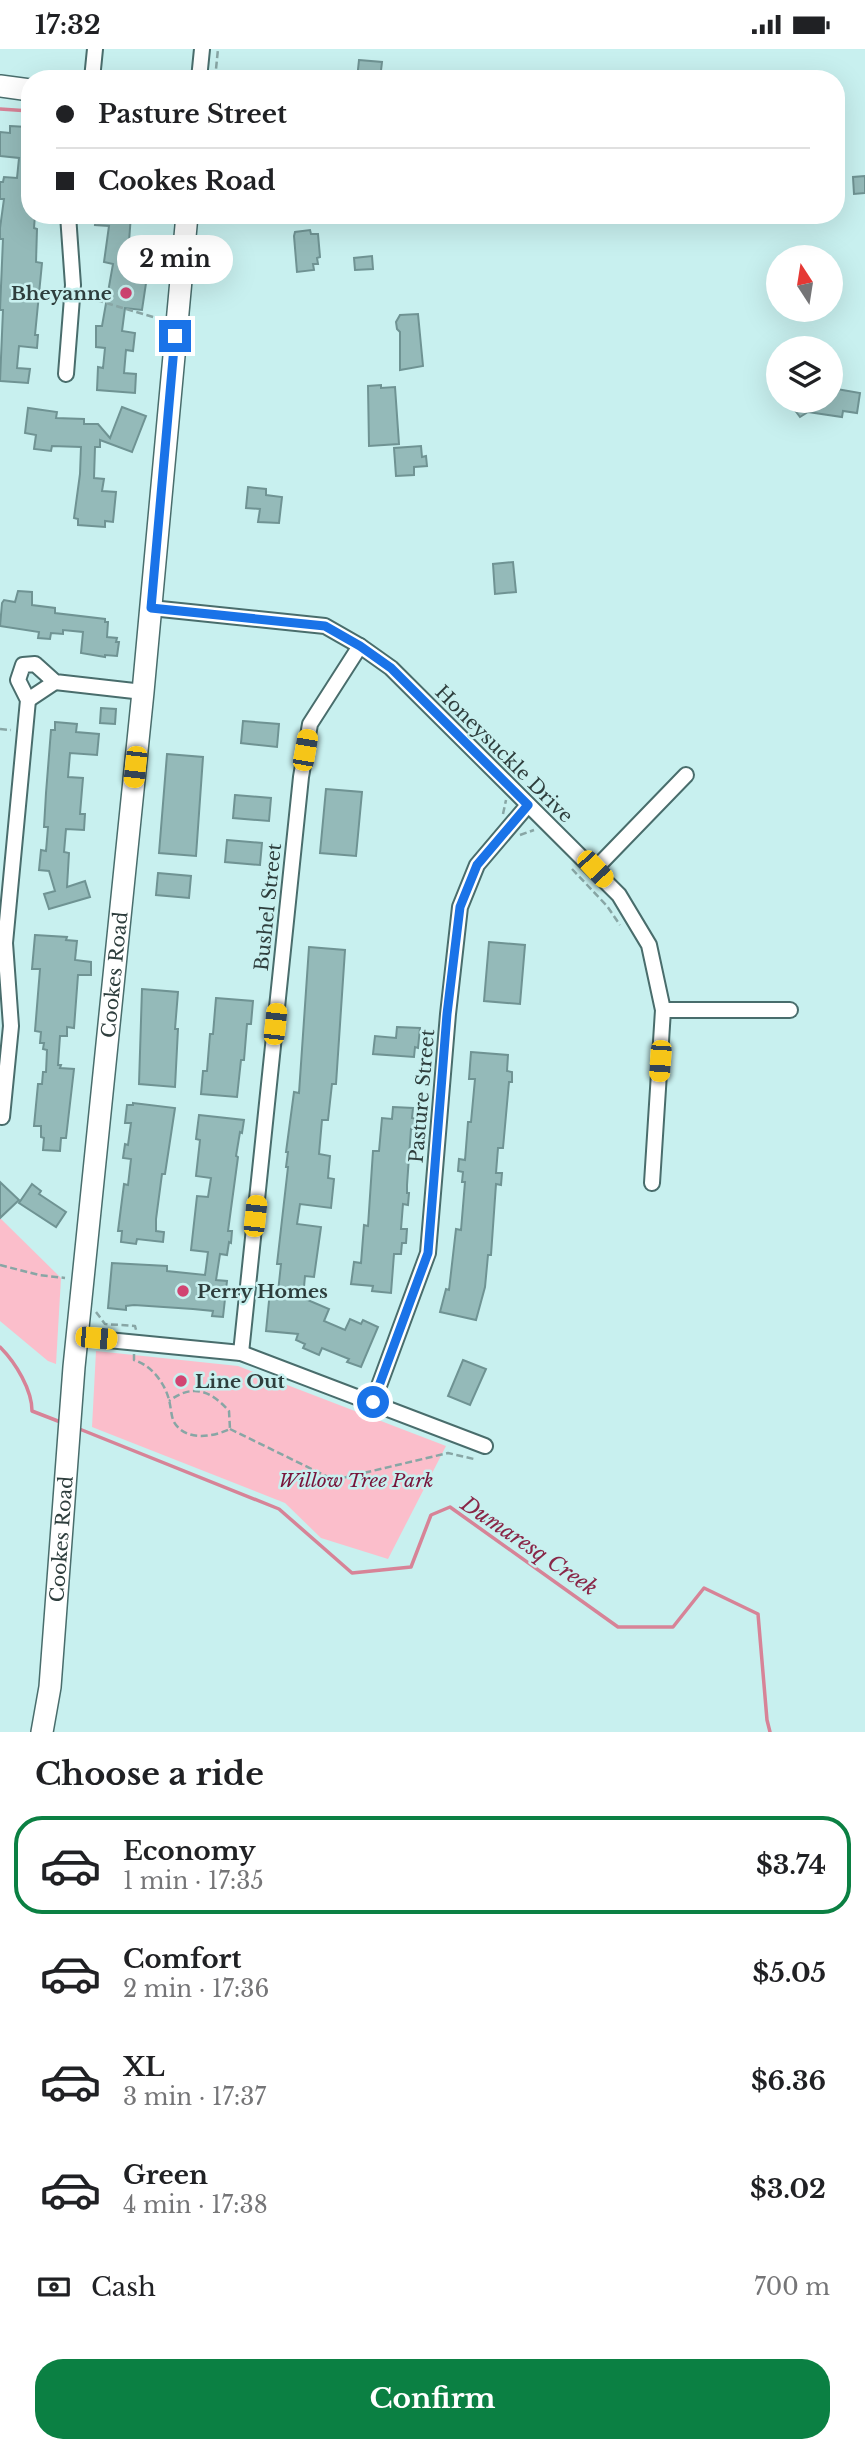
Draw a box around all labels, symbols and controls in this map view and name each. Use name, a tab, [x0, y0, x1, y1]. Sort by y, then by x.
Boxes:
text: 17:32	[35, 9, 101, 41]
text: Pasture Street	[98, 98, 287, 130]
text: Cookes Road	[98, 165, 276, 197]
callout: 2 min	[117, 235, 233, 283]
text: 2 min	[139, 245, 211, 273]
north arrow	[766, 245, 844, 322]
map controls	[766, 245, 843, 413]
place label: Bheyanne	[11, 282, 112, 305]
marker: Bheyanne	[118, 285, 134, 301]
route end	[159, 320, 191, 352]
button: layers	[766, 336, 843, 413]
street label: Honeysuckle Drive	[430, 680, 578, 828]
car	[292, 727, 319, 773]
car	[123, 745, 148, 789]
street label: Bushel Street	[250, 841, 286, 972]
car	[573, 846, 618, 892]
street label: Cookes Road	[96, 910, 132, 1039]
car	[263, 1002, 288, 1046]
street label: Pasture Street	[405, 1027, 439, 1164]
car	[649, 1039, 672, 1083]
car	[243, 1194, 268, 1238]
place label: Perry Homes	[197, 1280, 328, 1303]
marker: Perry Homes	[175, 1283, 191, 1299]
car	[75, 1326, 118, 1350]
place label: Line Out	[195, 1370, 286, 1393]
marker: Line Out	[173, 1373, 189, 1389]
route start	[357, 1386, 389, 1418]
park label: Willow Tree Park	[278, 1469, 434, 1492]
street label: Cookes Road	[45, 1475, 77, 1603]
water label: Dumaresq Creek	[455, 1490, 602, 1601]
text: Choose a ride	[35, 1754, 264, 1794]
icon: car	[39, 1834, 102, 1897]
text: Economy	[123, 1835, 256, 1867]
text: $3.74	[756, 1849, 826, 1881]
text: 1 min · 17:35	[123, 1867, 264, 1895]
icon: car	[39, 1942, 102, 2005]
text: Comfort	[123, 1943, 241, 1975]
text: $5.05	[752, 1957, 826, 1989]
text: 2 min · 17:36	[123, 1975, 269, 2003]
icon: car	[39, 2050, 102, 2113]
text: XL	[123, 2051, 165, 2083]
text: $6.36	[751, 2065, 826, 2097]
text: 3 min · 17:37	[123, 2083, 266, 2111]
icon: car	[39, 2158, 102, 2221]
text: Green	[123, 2159, 208, 2191]
text: $3.02	[750, 2173, 826, 2205]
text: 4 min · 17:38	[123, 2191, 268, 2219]
icon: cash	[35, 2268, 73, 2306]
text: Cash	[91, 2271, 156, 2303]
text: 700 m	[754, 2273, 830, 2301]
button: Confirm	[35, 2359, 830, 2439]

